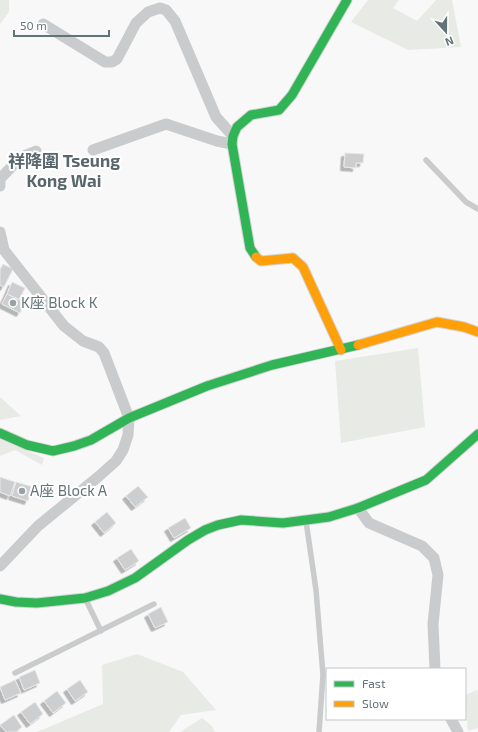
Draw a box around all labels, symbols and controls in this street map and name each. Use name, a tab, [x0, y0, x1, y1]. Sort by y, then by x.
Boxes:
scale bar	[14, 12, 109, 38]
north arrow	[426, 12, 466, 52]
text: 50 m	[20, 18, 47, 32]
text: N	[444, 34, 456, 49]
district label: 祥降圍 Tseung Kong Wai	[8, 150, 120, 190]
place label: K座 Block K	[21, 293, 98, 311]
marker: K座 Block K	[8, 298, 18, 308]
place label: A座 Block A	[30, 481, 108, 499]
marker: A座 Block A	[17, 486, 27, 496]
legend	[326, 668, 466, 720]
text: Fast	[362, 676, 386, 690]
text: Slow	[362, 696, 389, 710]

